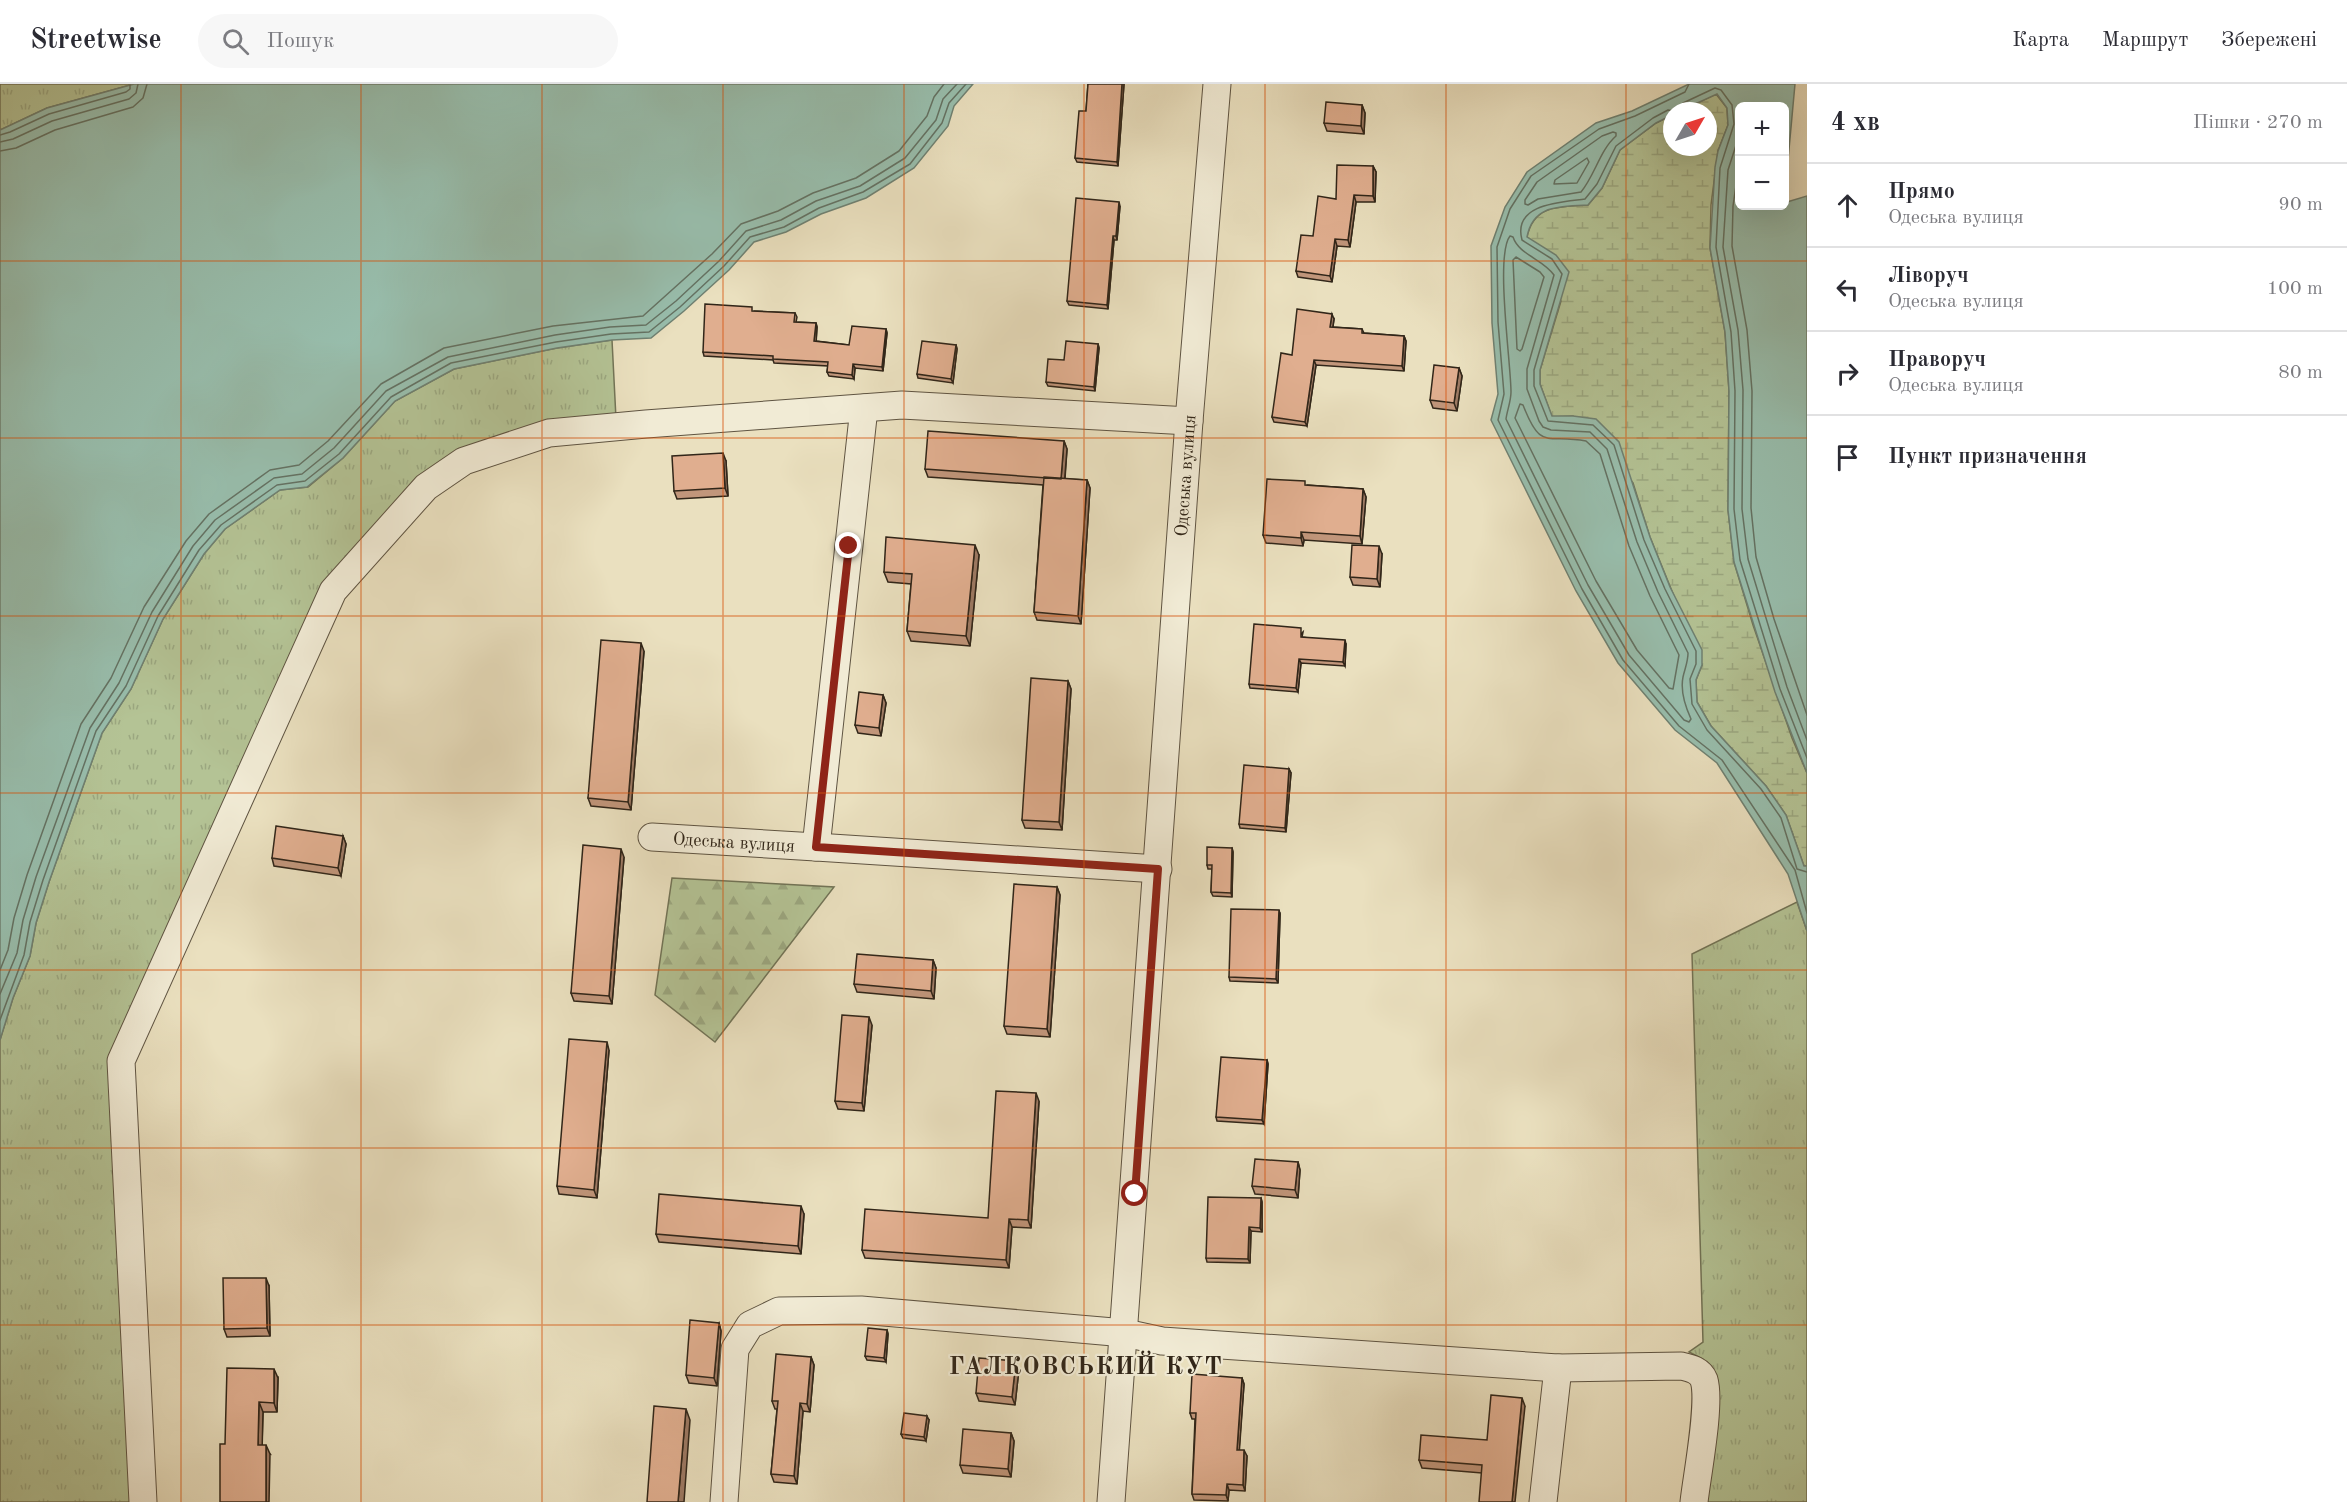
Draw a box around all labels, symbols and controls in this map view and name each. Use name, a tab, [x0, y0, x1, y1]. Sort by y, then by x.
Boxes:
search box	[198, 14, 618, 68]
icon: search	[219, 25, 252, 58]
text: Streetwise	[30, 27, 162, 55]
text: Пошук	[267, 30, 334, 52]
text: Карта	[2012, 30, 2069, 51]
text: Маршрут	[2102, 30, 2188, 51]
text: Збережені	[2221, 30, 2317, 51]
north arrow	[1663, 102, 1717, 156]
map controls	[1735, 102, 1789, 210]
button: +	[1735, 102, 1789, 156]
text: 4 хв	[1831, 110, 1880, 136]
text: Пішки · 270 m	[2193, 113, 2323, 133]
button: −	[1735, 156, 1789, 210]
text: Прямо	[1888, 181, 1955, 203]
icon: ahead	[1831, 189, 1864, 222]
text: 90 m	[2278, 195, 2323, 215]
text: Одеська вулиця	[1888, 208, 2024, 228]
text: Ліворуч	[1888, 265, 1969, 287]
icon: left	[1831, 273, 1864, 306]
text: 100 m	[2267, 279, 2323, 299]
text: Одеська вулиця	[1888, 292, 2024, 312]
text: Праворуч	[1888, 349, 1986, 371]
icon: right	[1831, 357, 1864, 390]
text: 80 m	[2278, 363, 2323, 383]
text: Одеська вулиця	[1888, 376, 2024, 396]
street label: Одеська вулиця	[1173, 414, 1199, 537]
icon: arrive	[1831, 441, 1864, 474]
text: Пункт призначення	[1888, 446, 2087, 468]
route end	[835, 532, 861, 558]
street label: Одеська вулиця	[672, 830, 795, 856]
route start	[1121, 1180, 1147, 1206]
district label: ГАЛКОВСЬКИЙ КУТ	[949, 1350, 1223, 1380]

